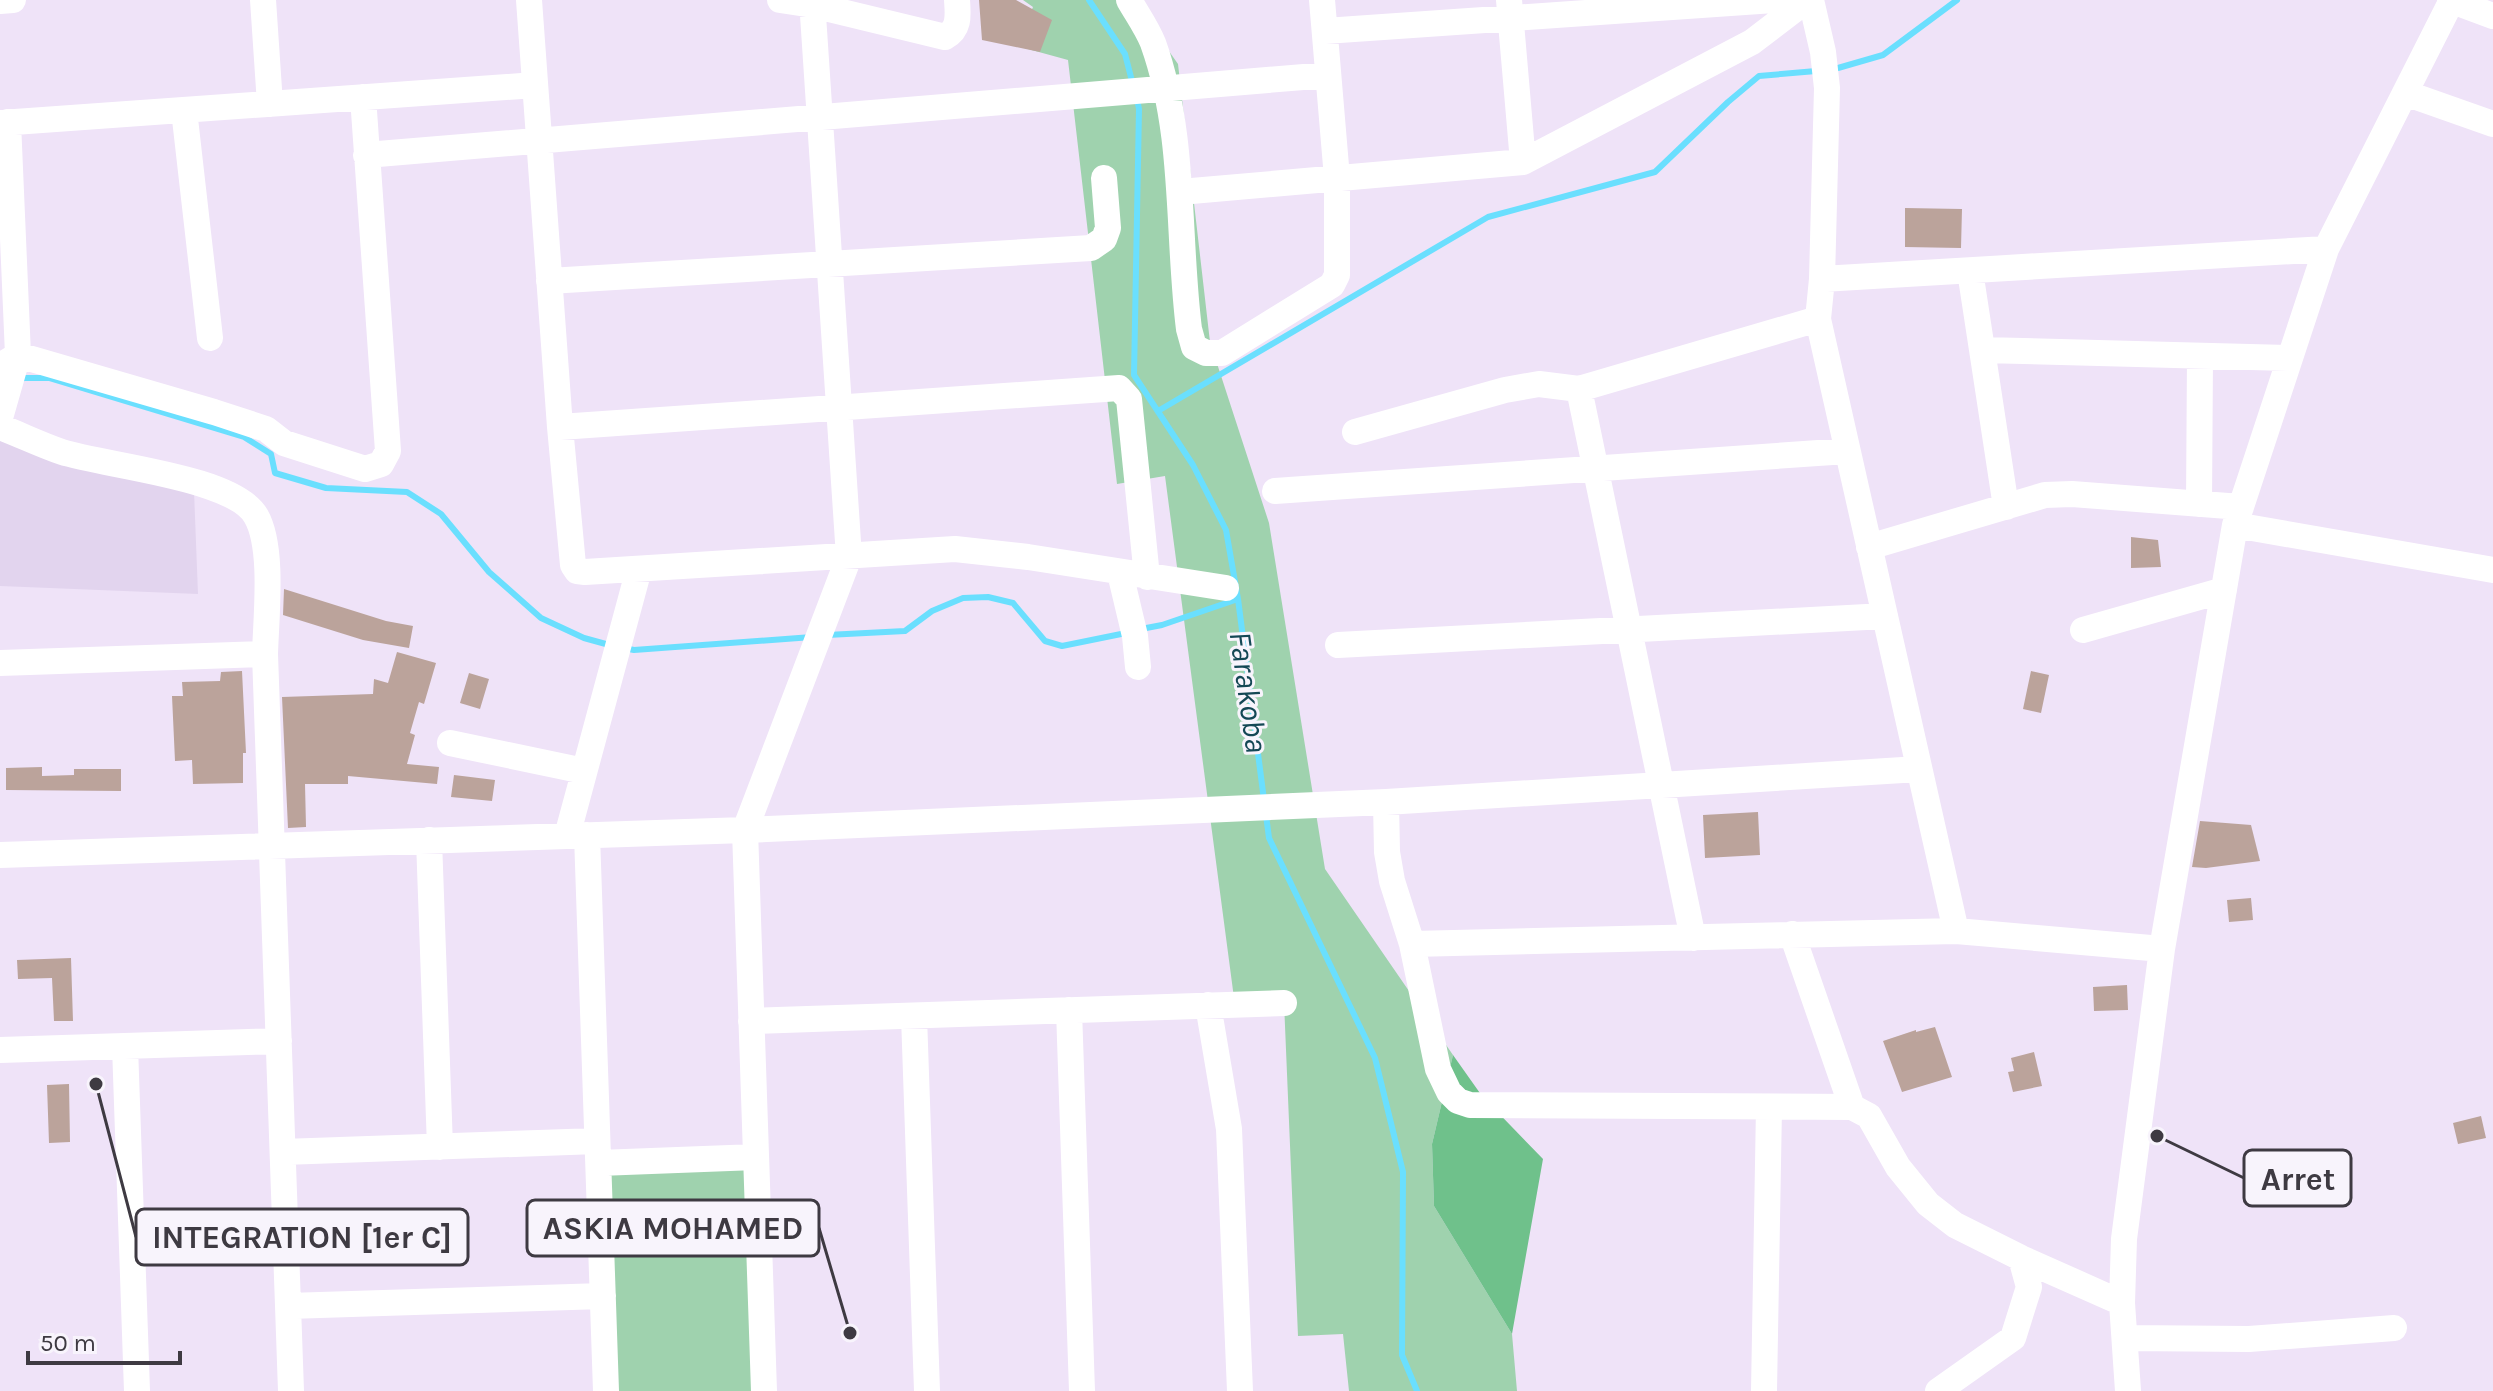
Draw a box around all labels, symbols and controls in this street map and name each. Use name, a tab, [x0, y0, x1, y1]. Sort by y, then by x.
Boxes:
water label: Farakoba	[1222, 629, 1275, 755]
callout: Arret	[2244, 1150, 2351, 1206]
text: Arret	[2261, 1161, 2335, 1198]
callout: ASKIA MOHAMED	[527, 1200, 819, 1256]
callout: INTEGRATION [1er C]	[136, 1209, 468, 1265]
text: ASKIA MOHAMED	[543, 1210, 803, 1247]
text: INTEGRATION [1er C]	[152, 1219, 452, 1256]
scale bar	[28, 1315, 180, 1365]
text: 50 m	[40, 1329, 96, 1357]

